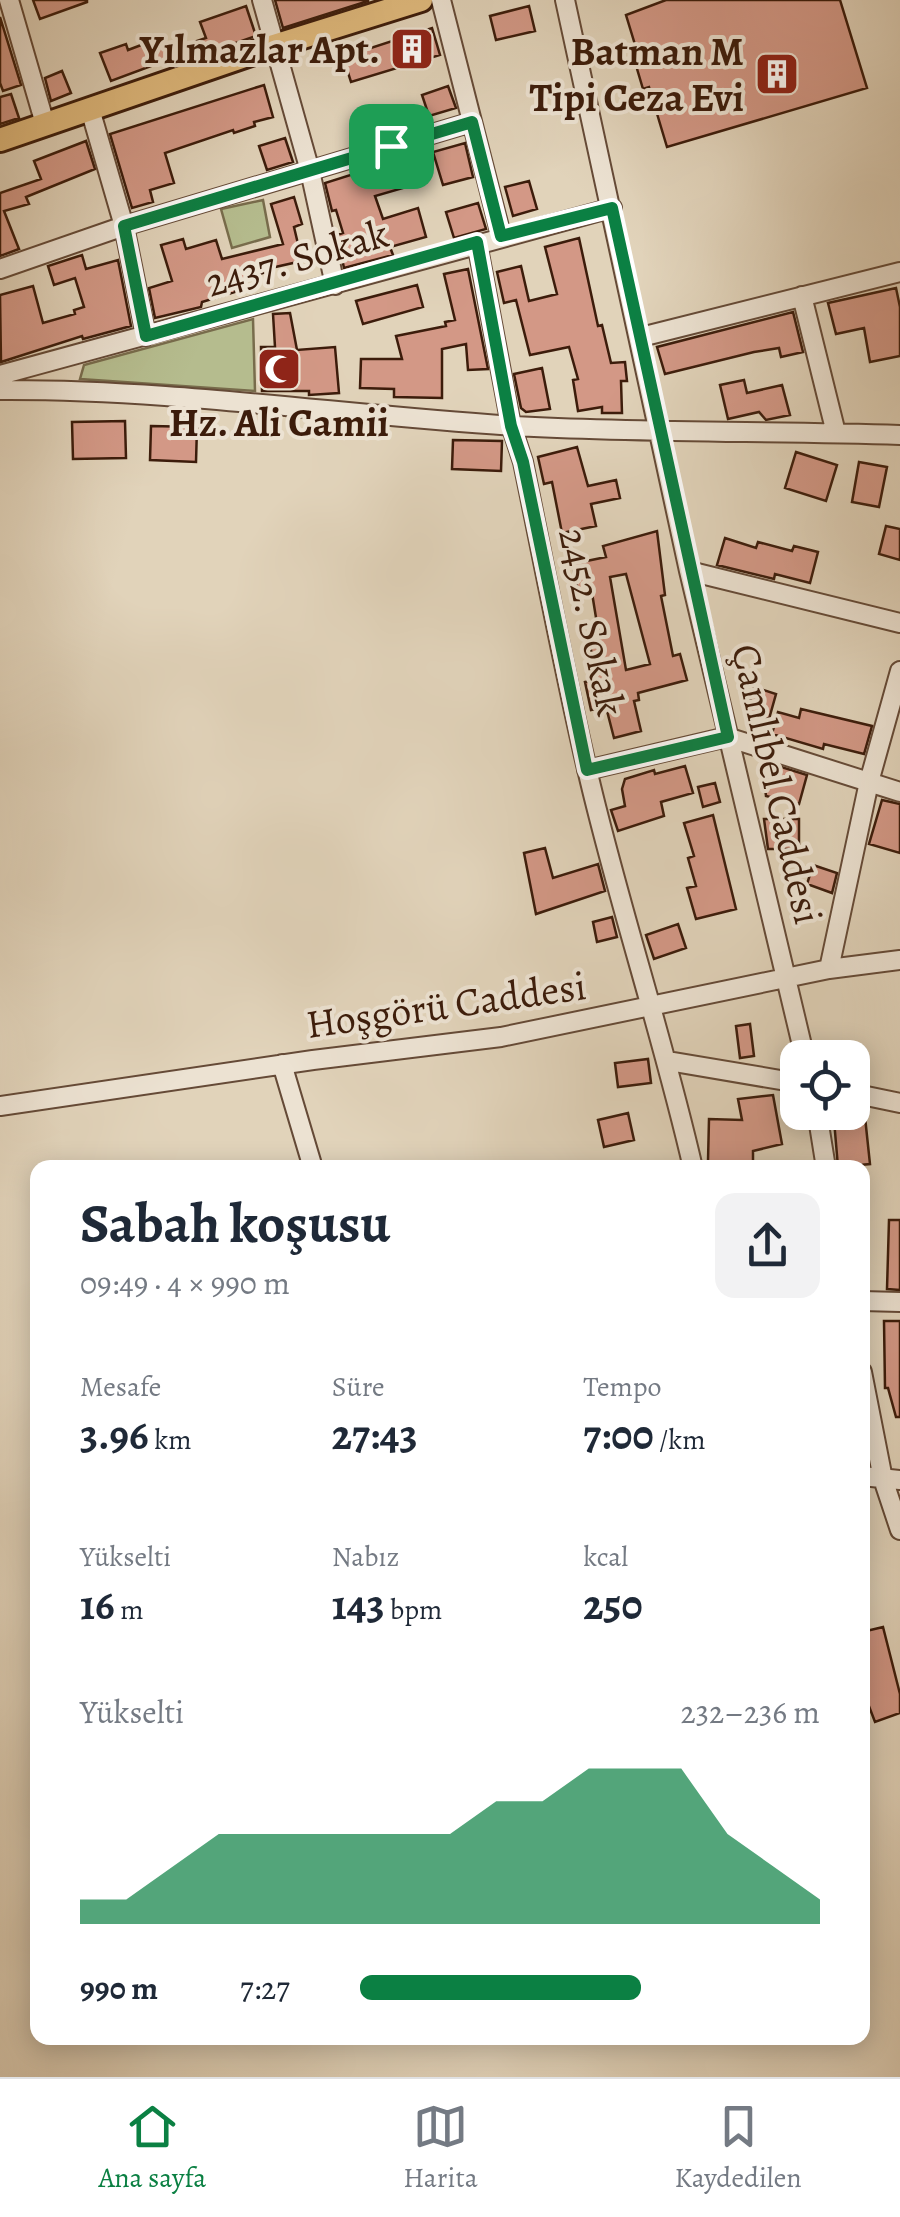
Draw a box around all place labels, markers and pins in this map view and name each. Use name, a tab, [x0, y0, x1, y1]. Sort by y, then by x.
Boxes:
place label: Yılmazlar Apt.	[139, 22, 380, 77]
place label: Batman M Tipi Ceza Evi	[530, 24, 744, 125]
building icon: Yılmazlar Apt.	[389, 26, 435, 72]
building icon: Batman M Tipi Ceza Evi	[754, 51, 800, 97]
pin	[349, 104, 434, 189]
mosque icon: Hz. Ali Camii	[256, 346, 302, 392]
place label: Hz. Ali Camii	[169, 395, 389, 450]

